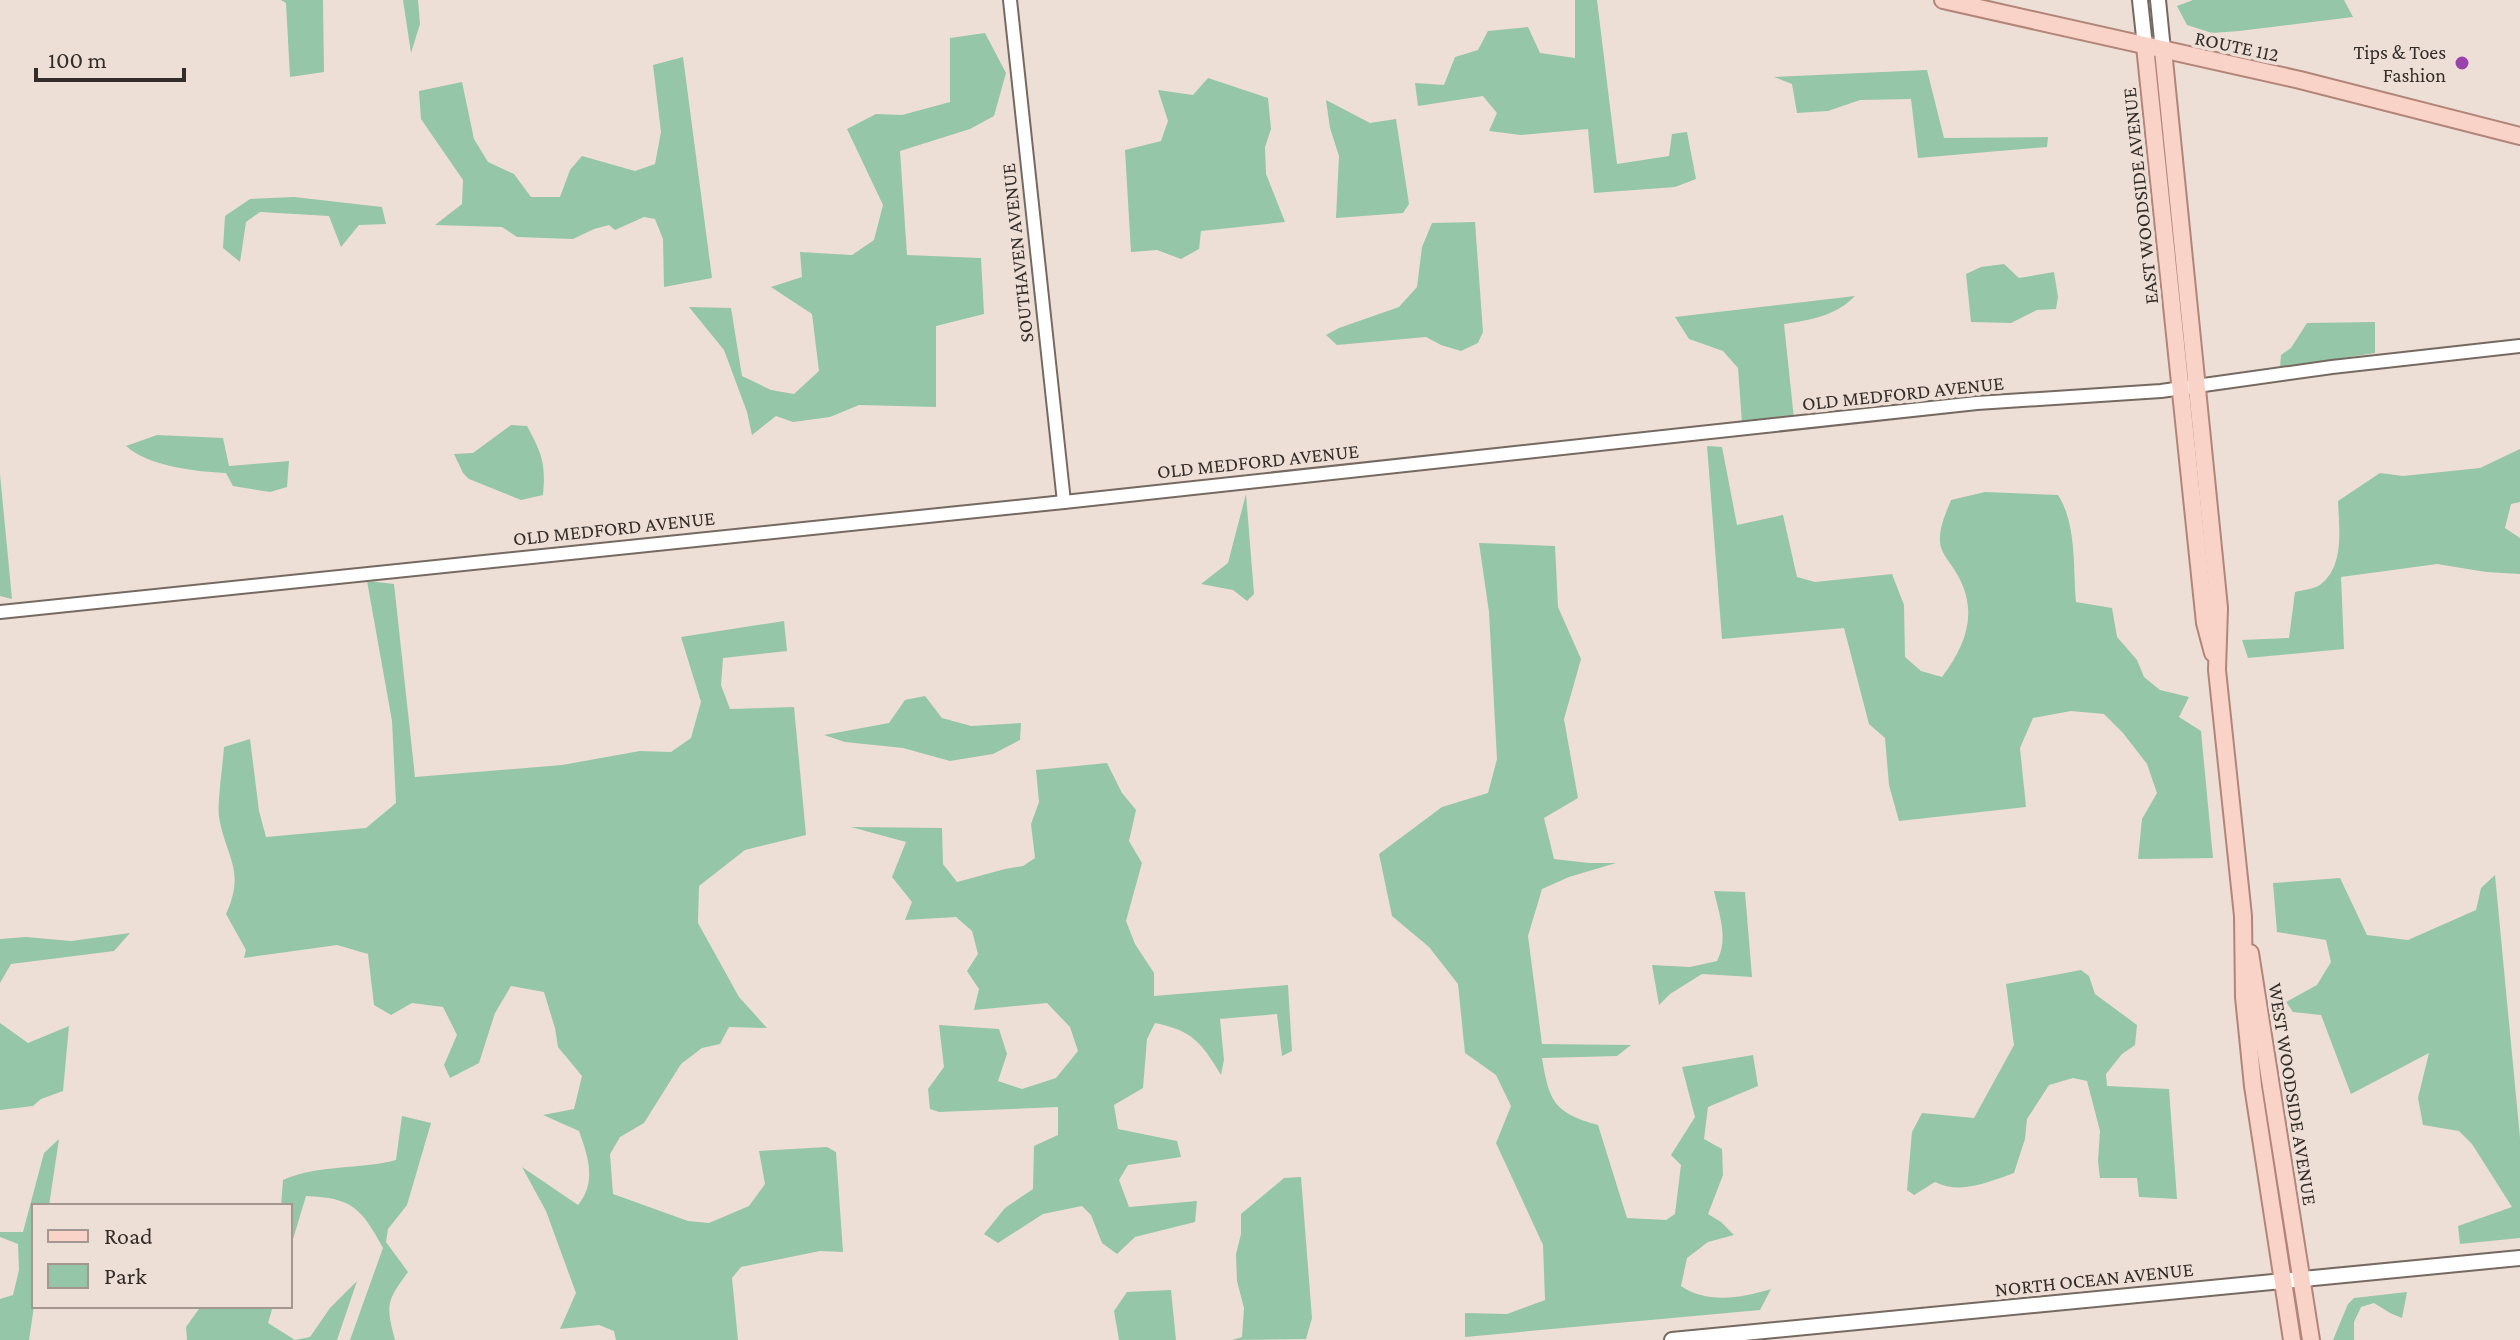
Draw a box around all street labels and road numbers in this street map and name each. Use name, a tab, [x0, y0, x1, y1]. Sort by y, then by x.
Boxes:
street label: ROUTE 112	[2193, 26, 2281, 66]
street label: EAST WOODSIDE AVENUE	[2118, 86, 2162, 305]
street label: SOUTHAVEN AVENUE	[997, 162, 1037, 344]
street label: OLD MEDFORD AVENUE	[1801, 371, 2005, 415]
street label: OLD MEDFORD AVENUE	[1156, 439, 1360, 483]
street label: OLD MEDFORD AVENUE	[512, 506, 716, 550]
street label: WEST WOODSIDE AVENUE	[2265, 981, 2321, 1207]
street label: NORTH OCEAN AVENUE	[1994, 1258, 2195, 1300]

